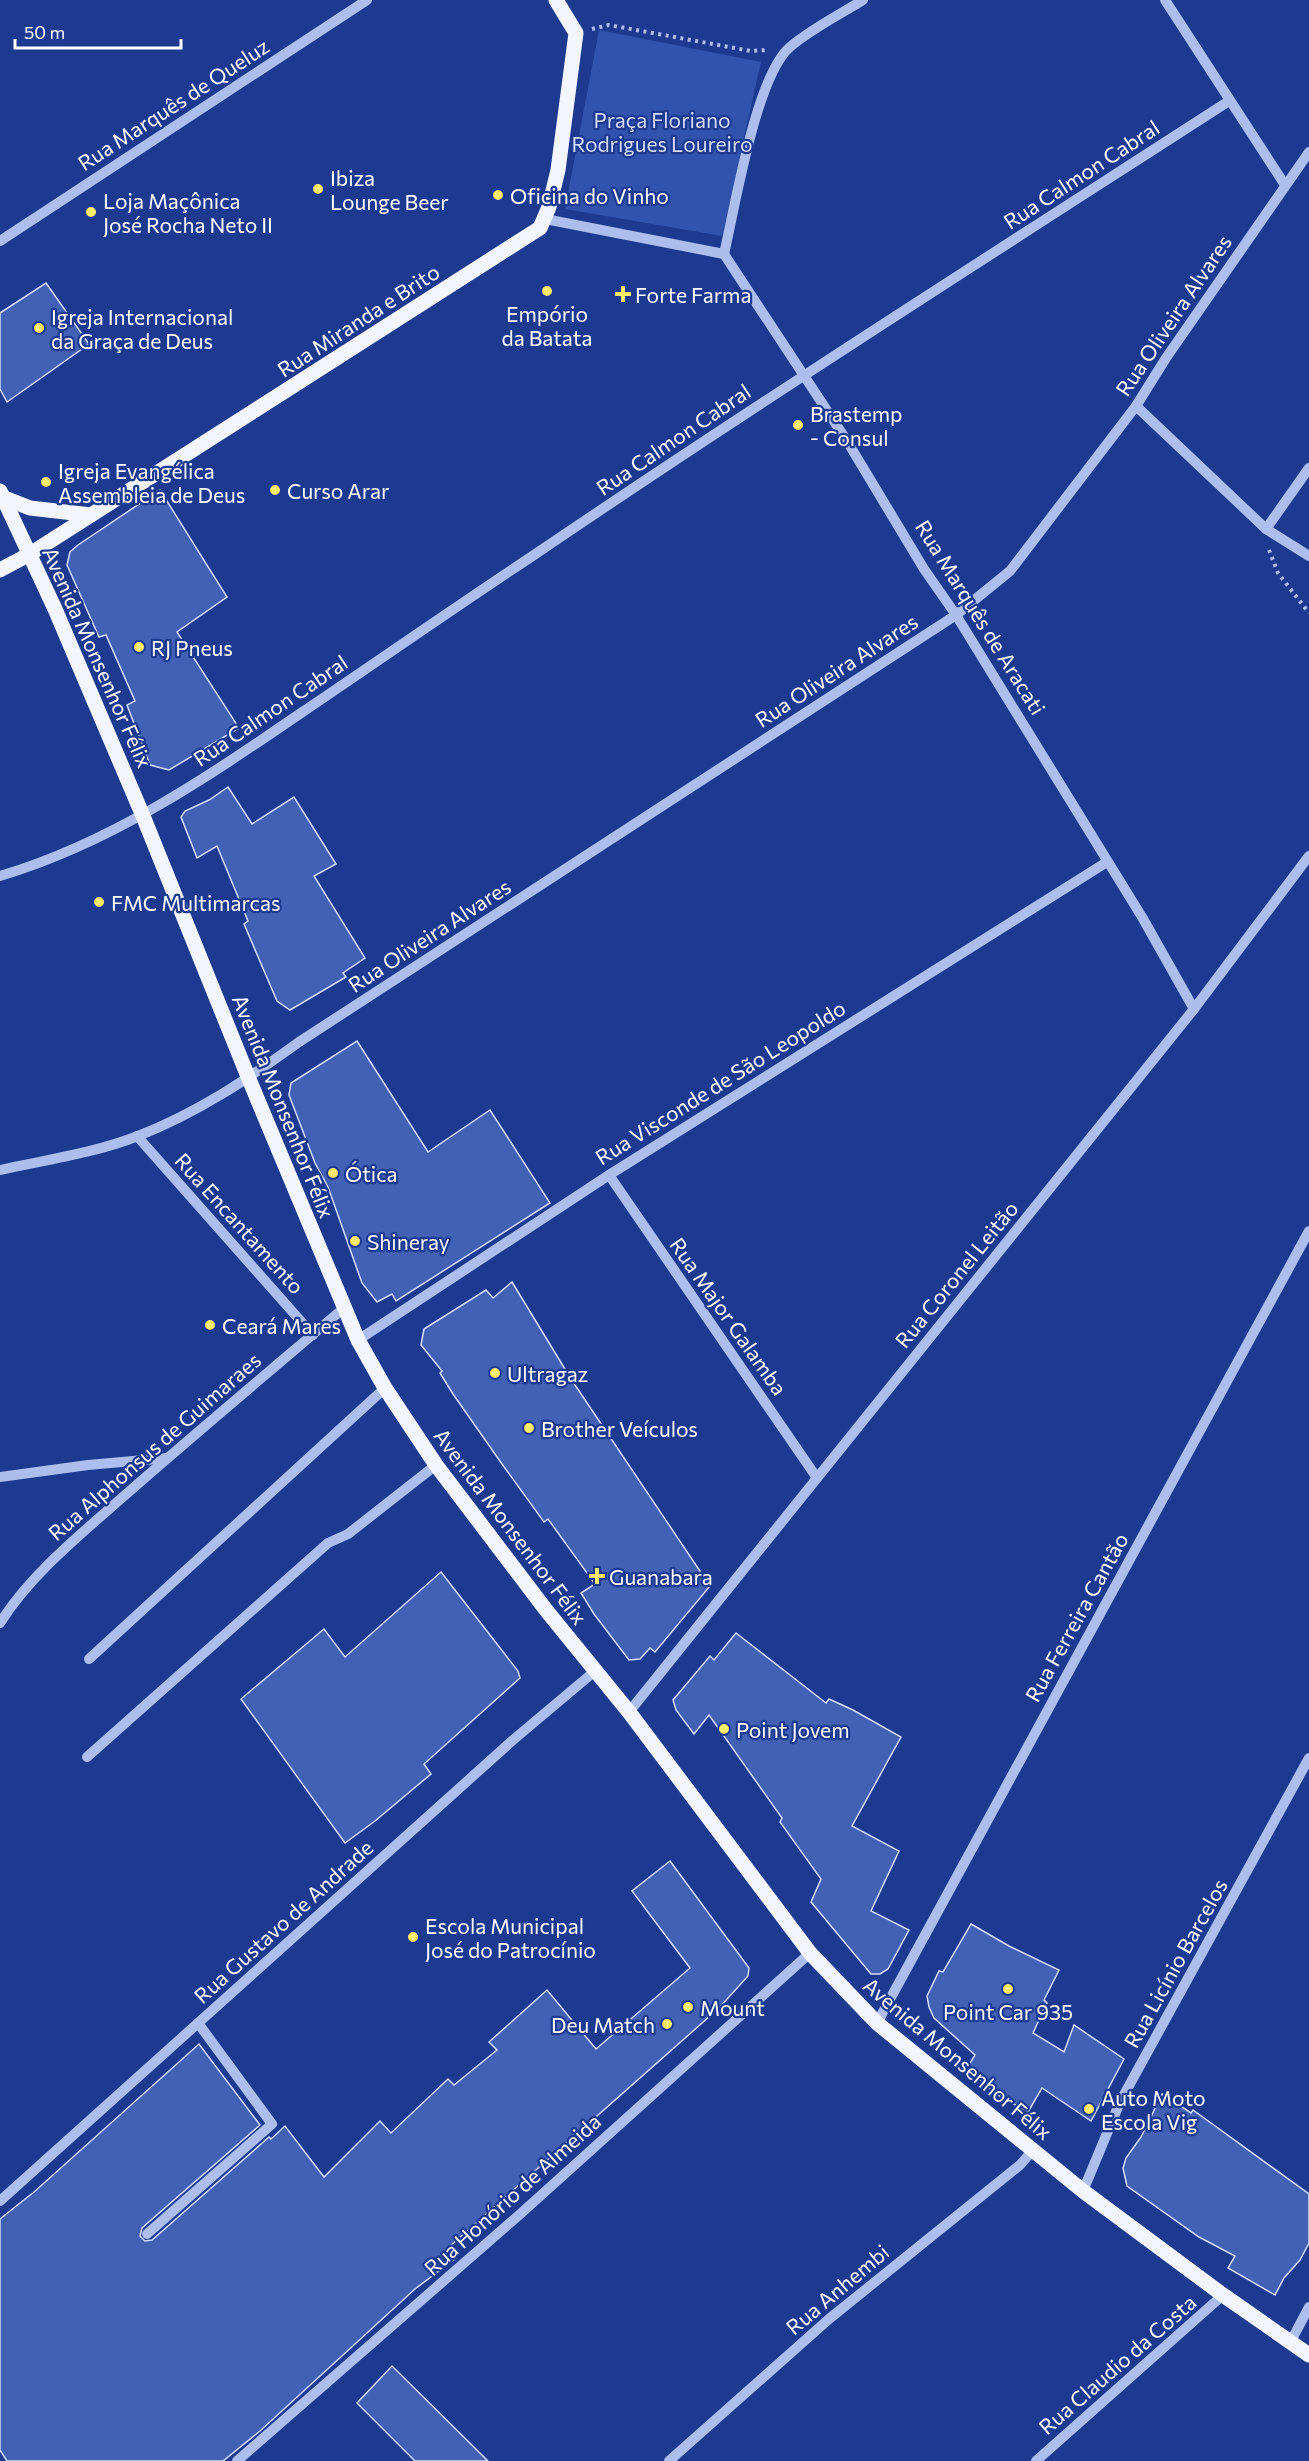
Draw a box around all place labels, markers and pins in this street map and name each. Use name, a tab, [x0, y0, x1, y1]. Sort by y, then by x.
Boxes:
place label: Ibiza Lounge Beer	[330, 165, 449, 214]
marker: Ibiza Lounge Beer	[311, 182, 325, 196]
place label: Oficina do Vinho	[510, 183, 669, 208]
place label: Loja Maçônica José Rocha Neto II	[103, 188, 273, 237]
marker: Oficina do Vinho	[491, 188, 505, 202]
marker: Loja Maçônica José Rocha Neto II	[84, 205, 98, 219]
place label: Forte Farma	[635, 282, 751, 307]
marker: Empório da Batata	[540, 284, 554, 298]
marker: Forte Farma	[616, 287, 630, 301]
place label: Empório da Batata	[502, 301, 592, 350]
place label: Igreja Internacional da Graça de Deus	[51, 304, 233, 353]
marker: Igreja Internacional da Graça de Deus	[32, 321, 46, 335]
place label: Brastemp - Consul	[810, 401, 903, 450]
marker: Brastemp - Consul	[791, 418, 805, 432]
place label: Igreja Evangélica Assembleia de Deus	[58, 458, 245, 507]
marker: Igreja Evangélica Assembleia de Deus	[39, 475, 53, 489]
place label: Curso Arar	[287, 478, 389, 503]
marker: Curso Arar	[268, 483, 282, 497]
place label: RJ Pneus	[151, 635, 233, 660]
marker: RJ Pneus	[132, 640, 146, 654]
place label: FMC Multimarcas	[111, 890, 281, 915]
marker: FMC Multimarcas	[92, 895, 106, 909]
place label: Ótica	[345, 1161, 398, 1186]
marker: Ótica	[326, 1166, 340, 1180]
place label: Shineray	[367, 1229, 450, 1254]
marker: Shineray	[348, 1234, 362, 1248]
place label: Ceará Mares	[222, 1313, 341, 1338]
marker: Ceará Mares	[203, 1318, 217, 1332]
place label: Ultragaz	[507, 1361, 588, 1386]
marker: Ultragaz	[488, 1366, 502, 1380]
place label: Brother Veículos	[541, 1416, 698, 1441]
marker: Brother Veículos	[522, 1421, 536, 1435]
place label: Guanabara	[609, 1564, 713, 1589]
marker: Guanabara	[590, 1569, 604, 1583]
place label: Point Jovem	[736, 1717, 850, 1742]
marker: Point Jovem	[717, 1722, 731, 1736]
place label: Escola Municipal José do Patrocínio	[425, 1913, 596, 1962]
marker: Escola Municipal José do Patrocínio	[406, 1930, 420, 1944]
marker: Point Car 935	[1001, 1982, 1015, 1996]
place label: Mount	[700, 1995, 765, 2020]
place label: Point Car 935	[943, 1999, 1073, 2024]
marker: Mount	[681, 2000, 695, 2014]
place label: Deu Match	[551, 2012, 655, 2037]
marker: Deu Match	[660, 2017, 674, 2031]
place label: Auto Moto Escola Vig	[1101, 2085, 1206, 2134]
marker: Auto Moto Escola Vig	[1082, 2102, 1096, 2116]

